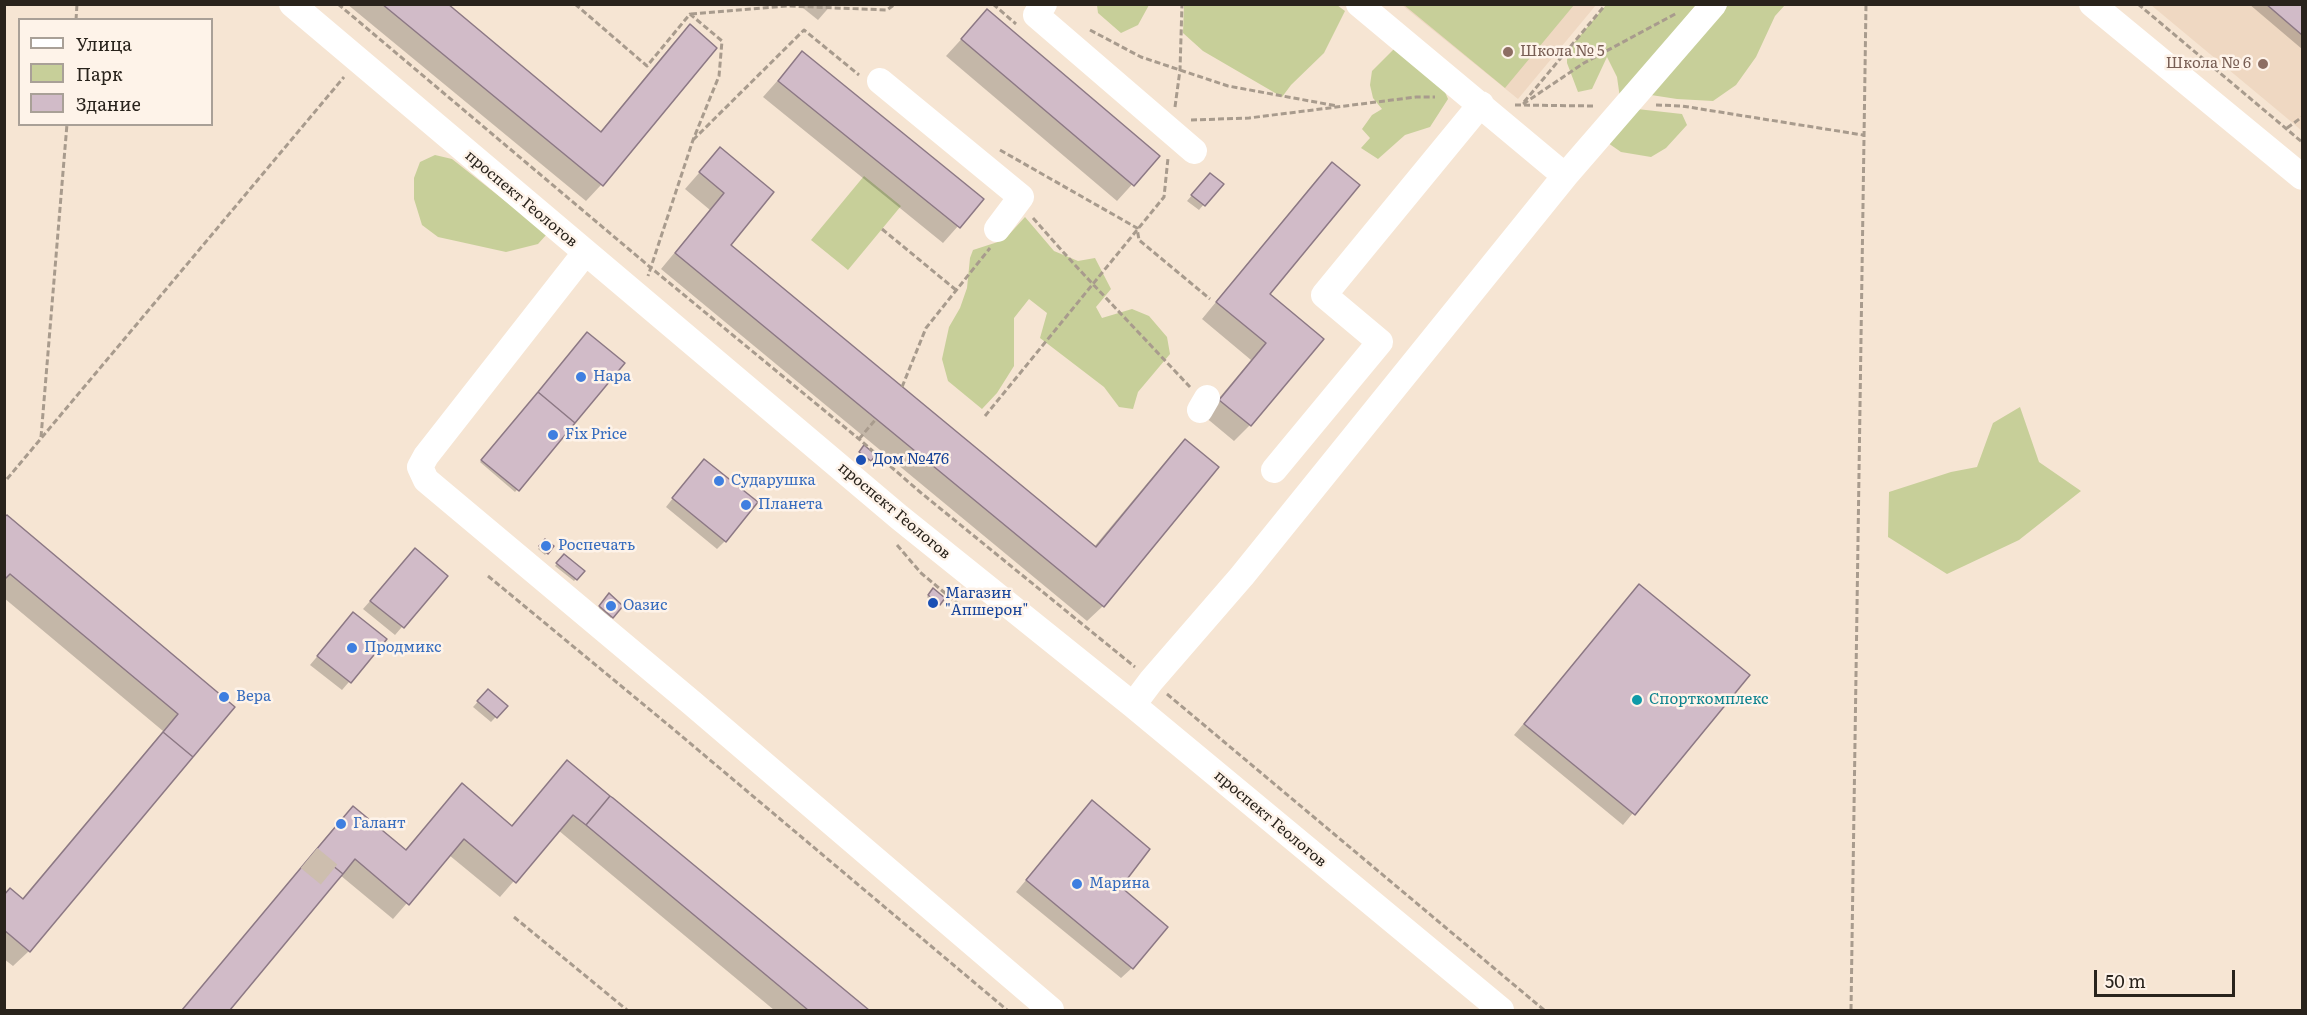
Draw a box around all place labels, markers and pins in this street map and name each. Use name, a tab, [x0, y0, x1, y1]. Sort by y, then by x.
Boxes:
place label: Школа № 5	[1520, 43, 1605, 61]
marker: Школа № 5	[1501, 45, 1515, 59]
place label: Школа № 6	[2166, 55, 2251, 73]
marker: Школа № 6	[2256, 57, 2270, 71]
place label: Нара	[593, 368, 631, 386]
marker: Нара	[574, 370, 588, 384]
place label: Fix Price	[565, 426, 627, 444]
marker: Fix Price	[546, 428, 560, 442]
place label: Дом №476	[873, 451, 949, 469]
marker: Дом №476	[854, 453, 868, 467]
place label: Сударушка	[731, 472, 816, 490]
marker: Сударушка	[712, 474, 726, 488]
place label: Планета	[758, 496, 823, 514]
marker: Планета	[739, 498, 753, 512]
place label: Роспечать	[558, 537, 635, 555]
marker: Роспечать	[539, 539, 553, 553]
place label: Магазин "Апшерон"	[945, 585, 1028, 620]
marker: Магазин "Апшерон"	[926, 596, 940, 610]
place label: Оазис	[623, 597, 668, 615]
marker: Оазис	[604, 599, 618, 613]
place label: Продмикс	[364, 639, 441, 657]
marker: Продмикс	[345, 641, 359, 655]
place label: Вера	[236, 688, 271, 706]
marker: Вера	[217, 690, 231, 704]
place label: Спорткомплекс	[1649, 691, 1769, 709]
marker: Спорткомплекс	[1630, 693, 1644, 707]
place label: Галант	[353, 815, 406, 833]
marker: Галант	[334, 817, 348, 831]
place label: Марина	[1089, 875, 1150, 893]
marker: Марина	[1070, 877, 1084, 891]

